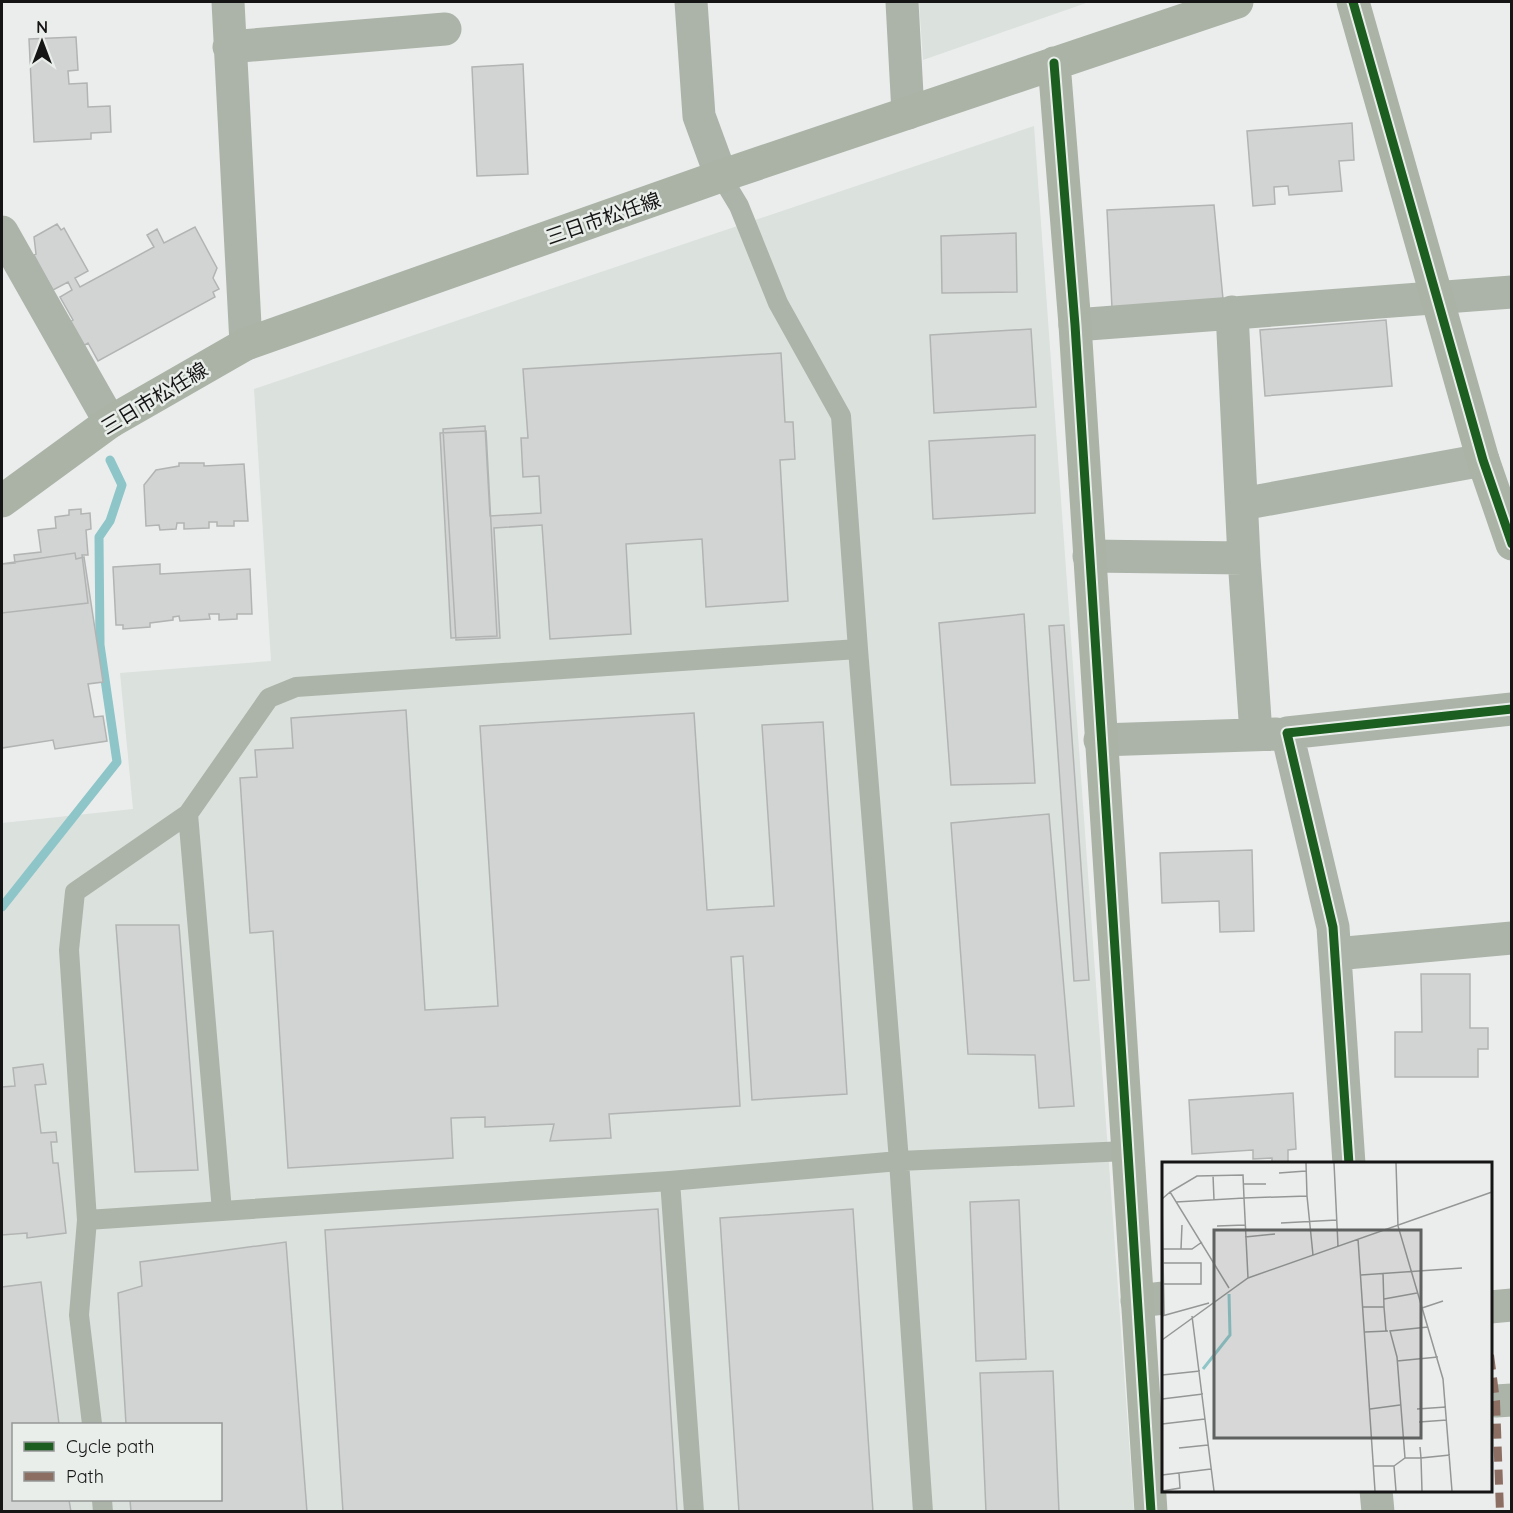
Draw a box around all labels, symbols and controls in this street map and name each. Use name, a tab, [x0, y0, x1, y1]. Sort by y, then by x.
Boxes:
north arrow	[12, 12, 72, 72]
text: N	[36, 17, 48, 37]
street label: 三日市松任線	[542, 187, 664, 249]
street label: 三日市松任線	[96, 356, 212, 440]
inset map	[1162, 1162, 1492, 1492]
legend	[12, 1423, 222, 1501]
text: Cycle path	[66, 1435, 154, 1458]
text: Path	[66, 1465, 104, 1488]

